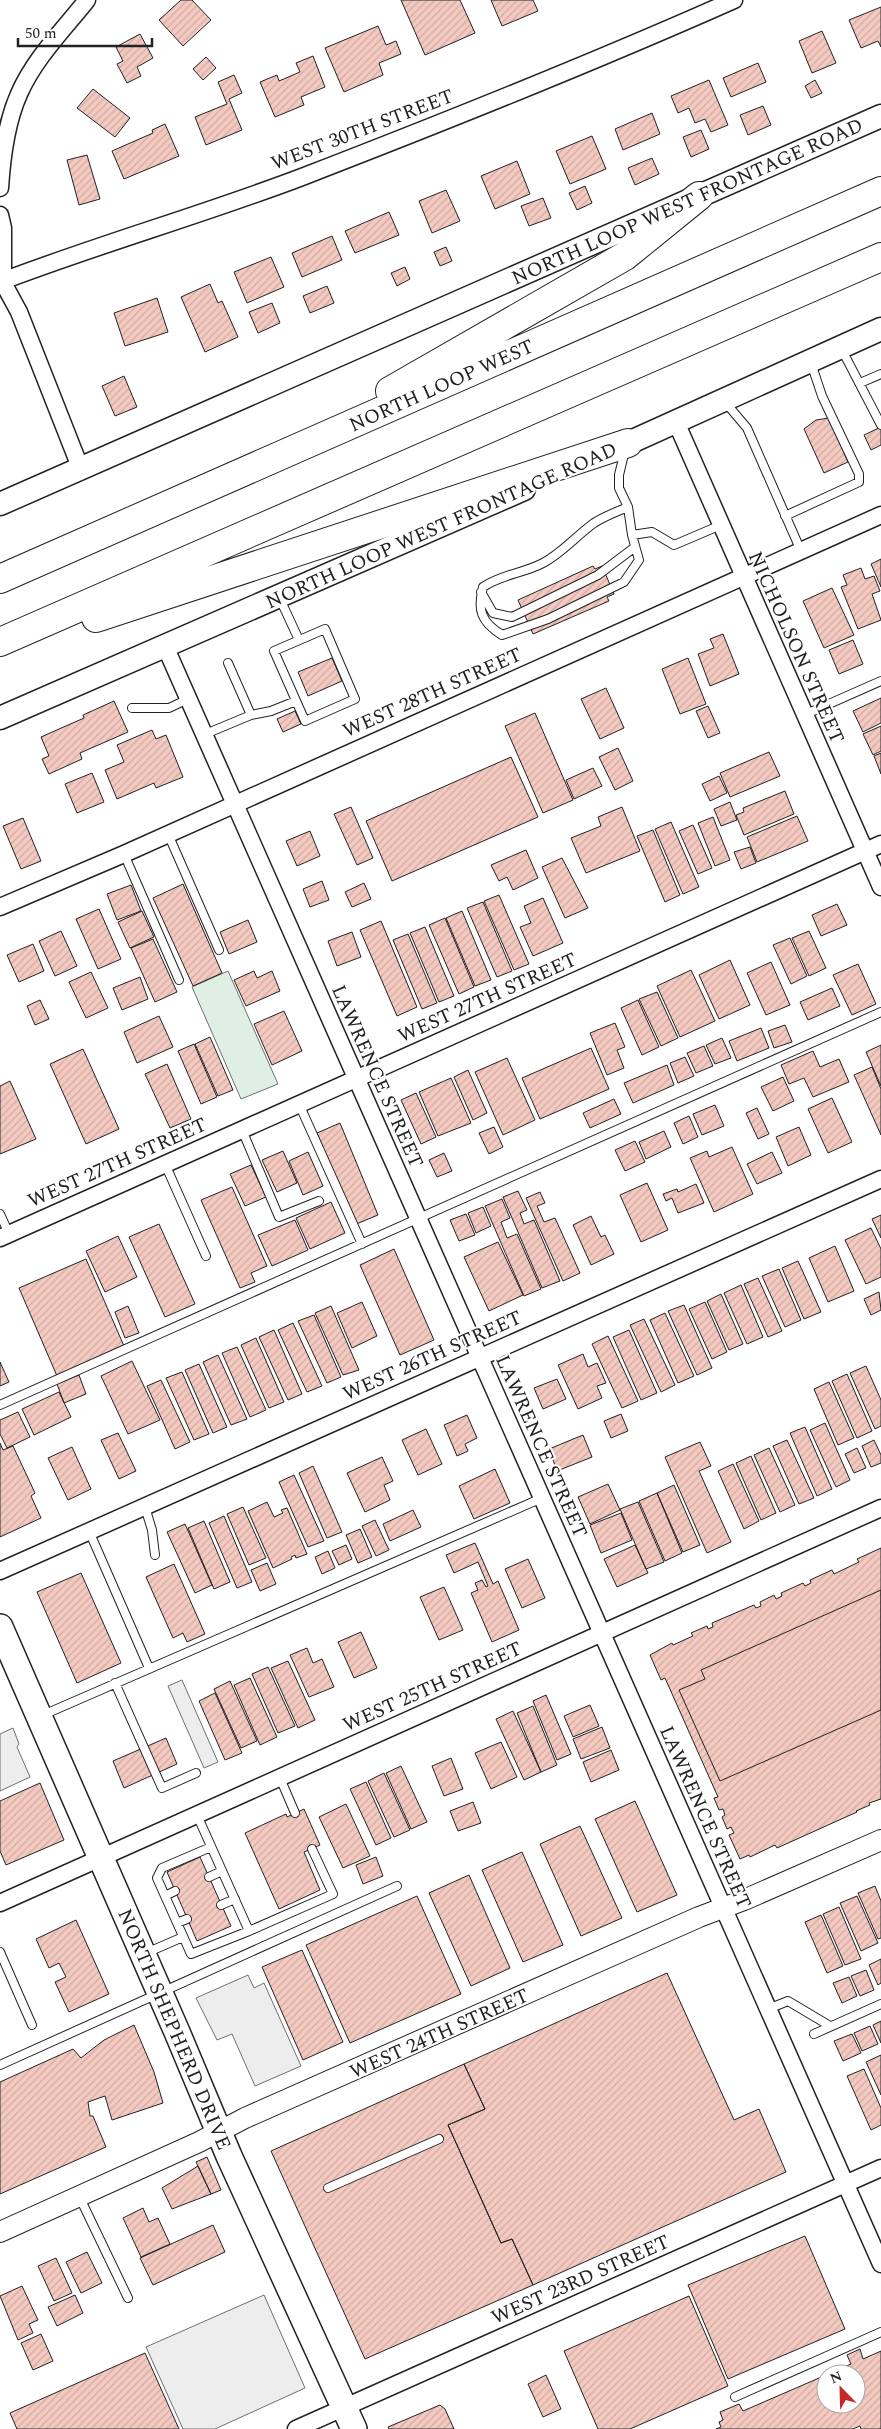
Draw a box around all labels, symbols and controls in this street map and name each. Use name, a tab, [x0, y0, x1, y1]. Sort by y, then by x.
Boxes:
scale bar	[18, 15, 151, 47]
text: 50 m	[25, 22, 57, 45]
street label: WEST 30TH STREET	[267, 81, 458, 179]
street label: NORTH LOOP WEST FRONTAGE ROAD	[507, 111, 868, 293]
street label: NORTH LOOP WEST	[344, 332, 539, 440]
street label: NORTH LOOP WEST FRONTAGE ROAD	[261, 435, 622, 617]
street label: NICHOLSON STREET	[740, 546, 852, 748]
street label: WEST 28TH STREET	[338, 640, 527, 746]
street label: WEST 27TH STREET	[393, 945, 582, 1051]
street label: LAWRENCE STREET	[323, 980, 431, 1173]
street label: WEST 27TH STREET	[23, 1110, 212, 1216]
street label: WEST 26TH STREET	[338, 1303, 527, 1409]
street label: LAWRENCE STREET	[487, 1350, 595, 1543]
street label: WEST 25TH STREET	[338, 1634, 527, 1740]
street label: LAWRENCE STREET	[651, 1721, 759, 1914]
street label: NORTH SHEPHERD DRIVE	[110, 1904, 239, 2155]
street label: WEST 24TH STREET	[345, 1981, 534, 2087]
street label: WEST 23RD STREET	[486, 2227, 674, 2333]
north arrow	[816, 2364, 866, 2414]
text: N	[827, 2366, 845, 2389]

